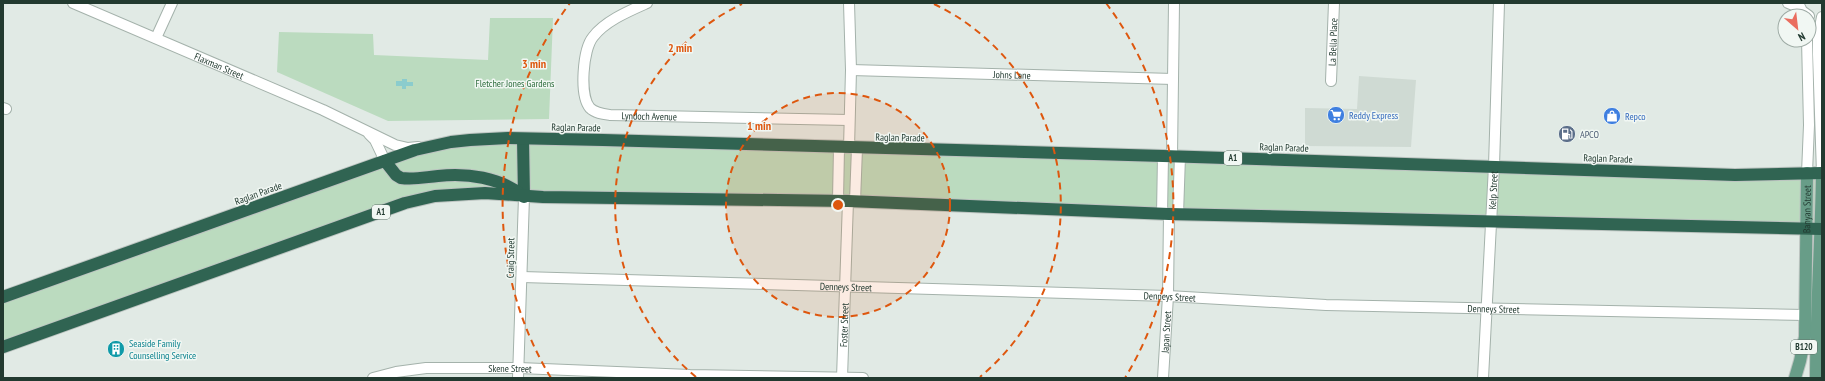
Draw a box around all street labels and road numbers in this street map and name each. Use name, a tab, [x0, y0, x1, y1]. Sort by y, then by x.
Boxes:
street label: La Bella Place	[1326, 18, 1340, 66]
street label: Flaxman Street	[192, 50, 246, 82]
street label: Johns Lane	[992, 68, 1031, 82]
street label: Lyndoch Avenue	[621, 109, 677, 123]
street label: Raglan Parade	[551, 121, 601, 134]
street label: Raglan Parade	[875, 131, 925, 144]
street label: Raglan Parade	[1259, 140, 1309, 155]
road number: A1	[1224, 151, 1242, 165]
street label: Raglan Parade	[1583, 151, 1633, 166]
street label: Kelp Street	[1486, 171, 1501, 210]
street label: Raglan Parade	[233, 179, 284, 208]
street label: Banyan Street	[1800, 185, 1814, 233]
road number: A1	[372, 205, 390, 219]
street label: Craig Street	[504, 237, 517, 278]
street label: Denneys Street	[820, 280, 872, 294]
street label: Denneys Street	[1143, 289, 1196, 305]
street label: Foster Street	[837, 302, 852, 347]
street label: Denneys Street	[1467, 302, 1520, 316]
street label: Japan Street	[1158, 310, 1174, 354]
road number: B120	[1791, 340, 1817, 354]
street label: Skene Street	[488, 362, 532, 376]

